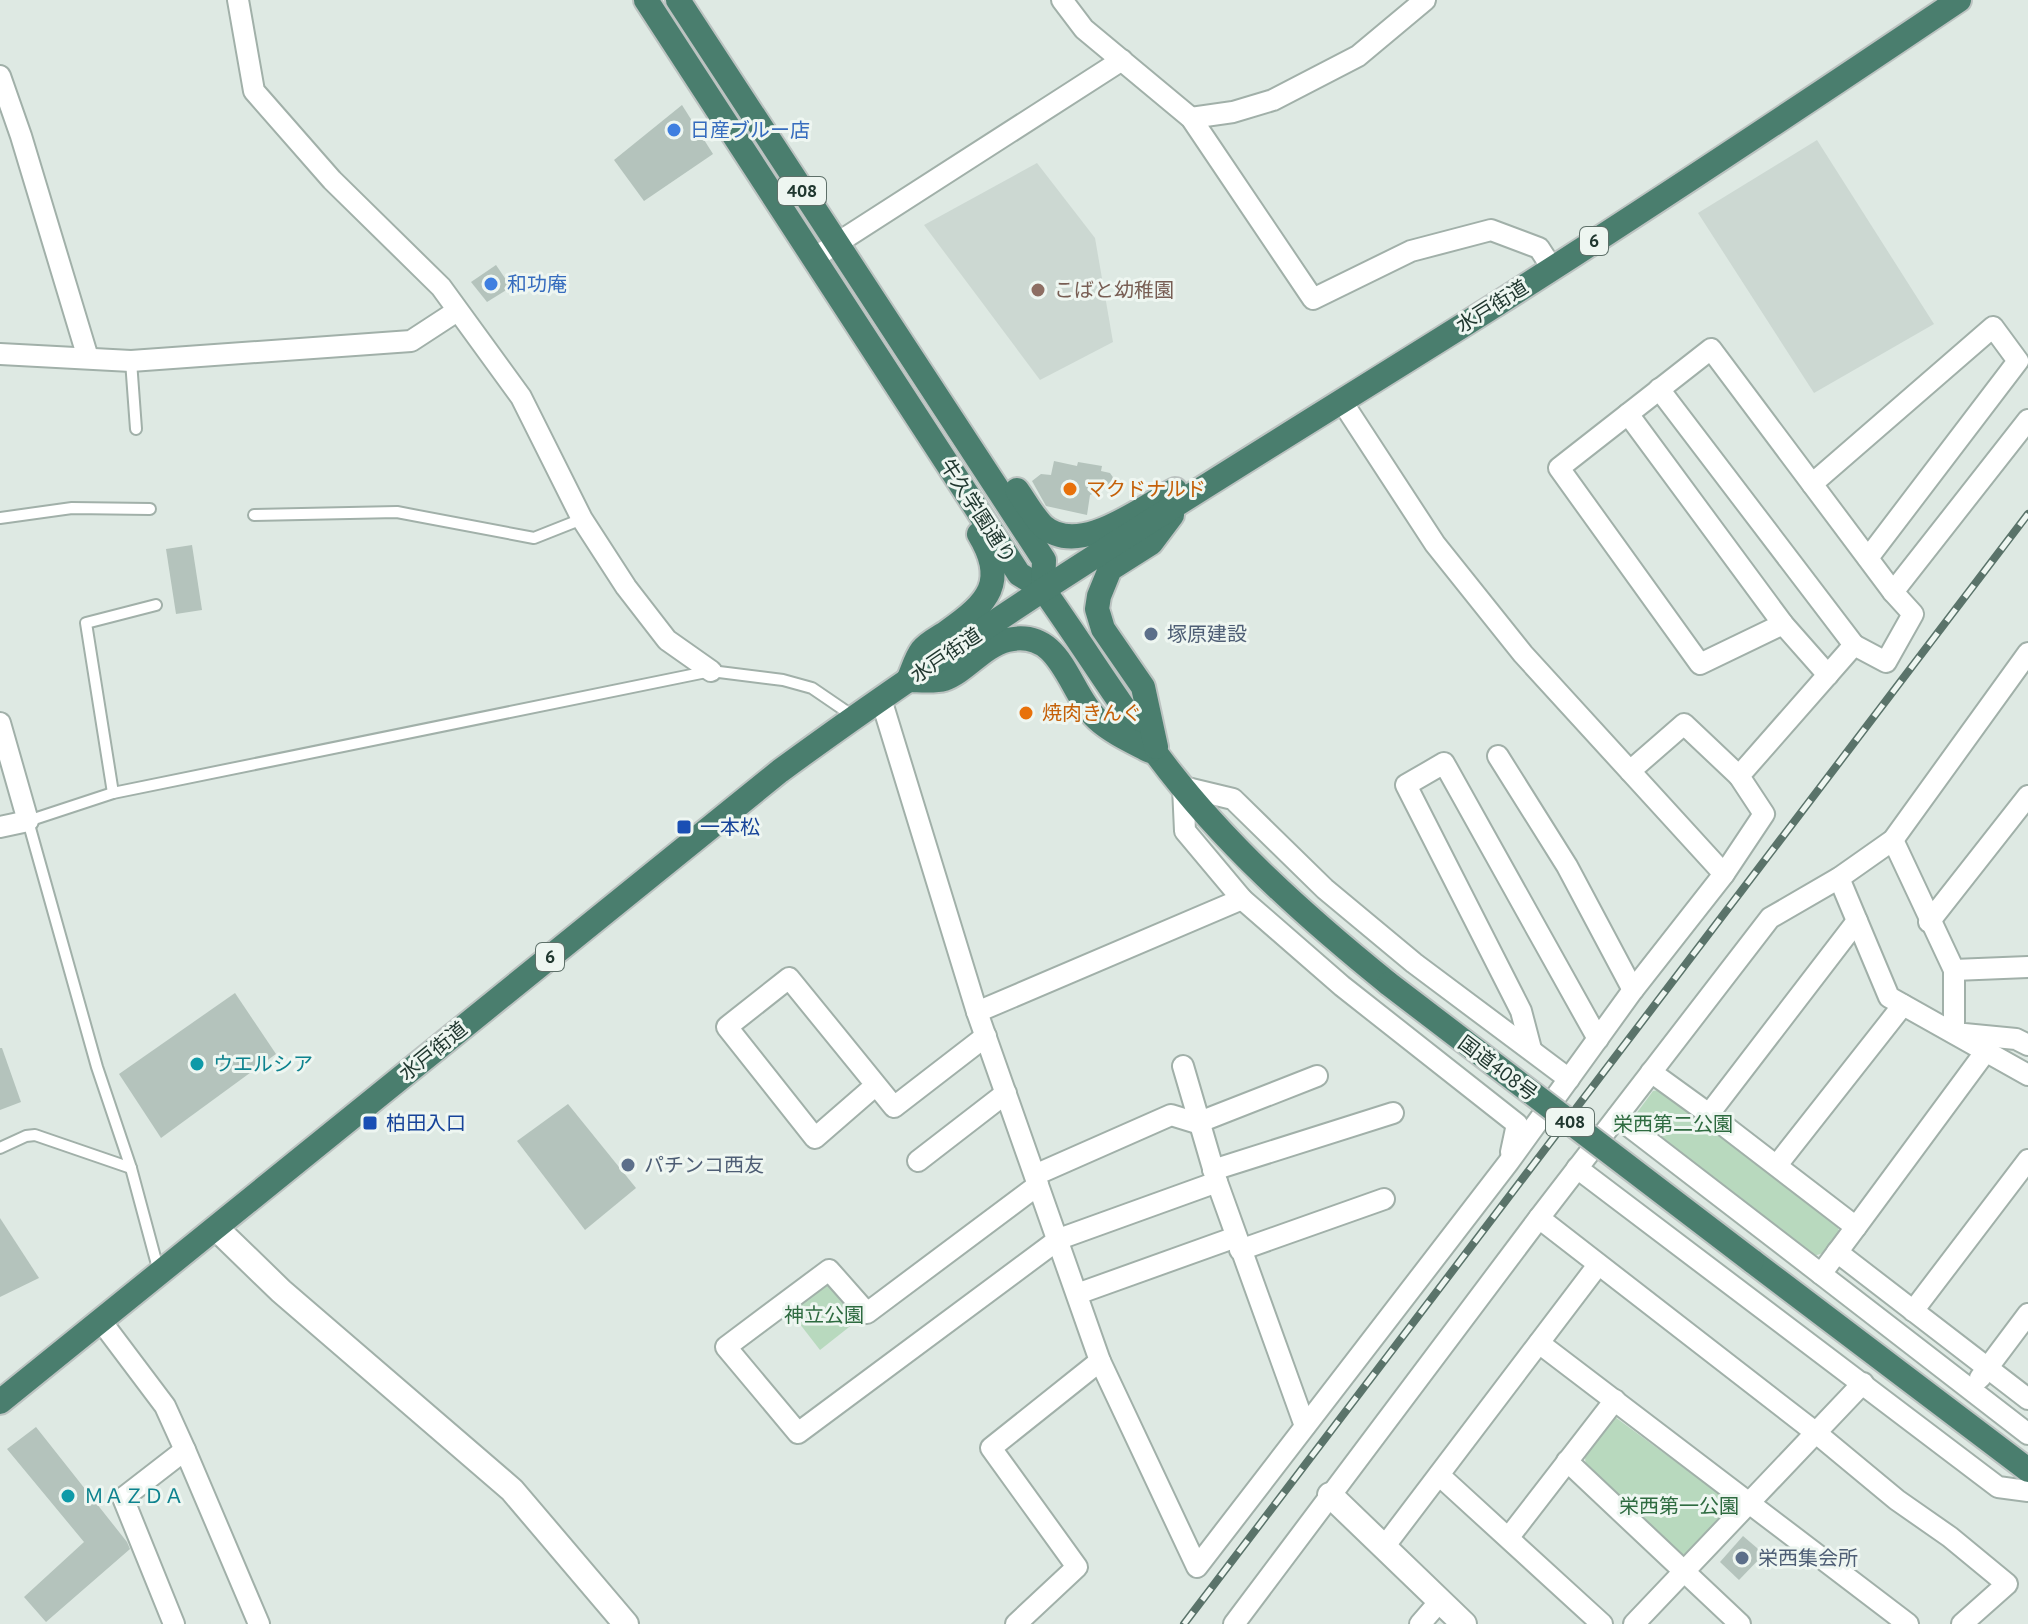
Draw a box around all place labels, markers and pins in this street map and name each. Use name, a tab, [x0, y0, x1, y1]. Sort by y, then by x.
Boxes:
place label: 日産ブルー店	[690, 117, 810, 143]
marker: 日産ブルー店	[665, 121, 683, 139]
place label: 和功庵	[507, 271, 567, 297]
marker: 和功庵	[482, 275, 500, 293]
place label: こばと幼稚園	[1054, 277, 1174, 303]
marker: こばと幼稚園	[1029, 281, 1047, 299]
place label: マクドナルド	[1086, 476, 1206, 502]
marker: マクドナルド	[1061, 480, 1079, 498]
place label: 塚原建設	[1167, 621, 1247, 647]
marker: 塚原建設	[1142, 625, 1160, 643]
place label: 焼肉きんぐ	[1042, 700, 1142, 726]
marker: 焼肉きんぐ	[1017, 704, 1035, 722]
place label: 一本松	[700, 814, 760, 840]
marker: 一本松	[675, 818, 693, 836]
place label: ウエルシア	[213, 1051, 313, 1077]
marker: ウエルシア	[188, 1055, 206, 1073]
place label: 柏田入口	[386, 1110, 466, 1136]
marker: 柏田入口	[361, 1114, 379, 1132]
place label: パチンコ西友	[644, 1152, 764, 1178]
marker: パチンコ西友	[619, 1156, 637, 1174]
place label: ＭＡＺＤＡ	[84, 1483, 184, 1509]
marker: ＭＡＺＤＡ	[59, 1487, 77, 1505]
place label: 栄西集会所	[1758, 1545, 1858, 1571]
marker: 栄西集会所	[1733, 1549, 1751, 1567]

